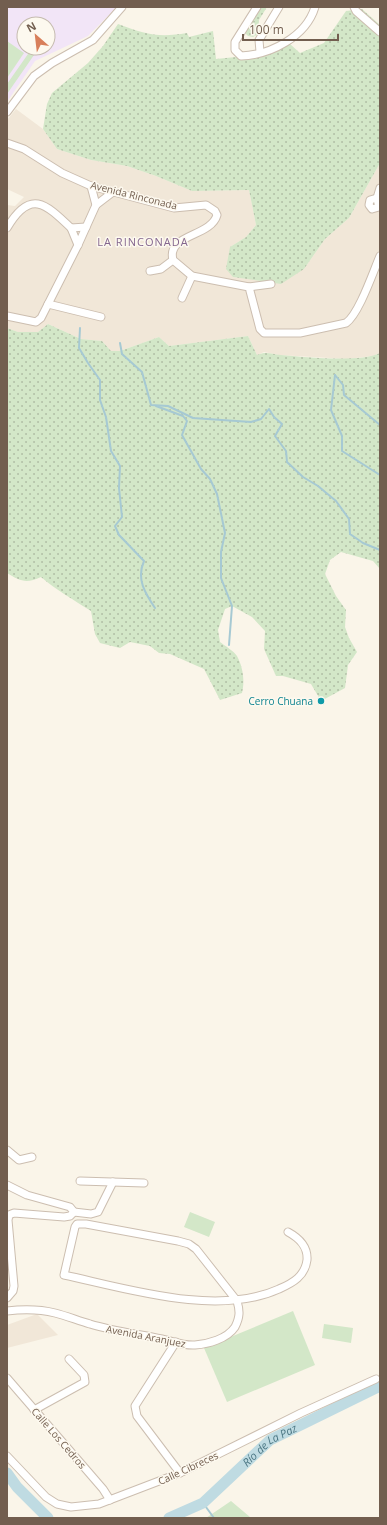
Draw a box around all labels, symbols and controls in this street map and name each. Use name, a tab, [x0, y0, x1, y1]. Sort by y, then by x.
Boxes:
north arrow	[16, 16, 56, 56]
scale bar	[243, 16, 338, 42]
text: N	[24, 18, 39, 35]
text: 100 m	[249, 21, 284, 38]
street label: Avenida Rinconada	[89, 177, 179, 213]
district label: LA RINCONADA	[97, 234, 189, 249]
place label: Cerro Chuana	[248, 694, 313, 708]
marker: Cerro Chuana	[316, 696, 326, 706]
street label: Avenida Aranjuez	[105, 1321, 187, 1351]
street label: Calle Los Cedros	[29, 1404, 90, 1472]
water label: Río de La Paz	[239, 1420, 299, 1469]
street label: Calle Cibreces	[156, 1448, 221, 1488]

